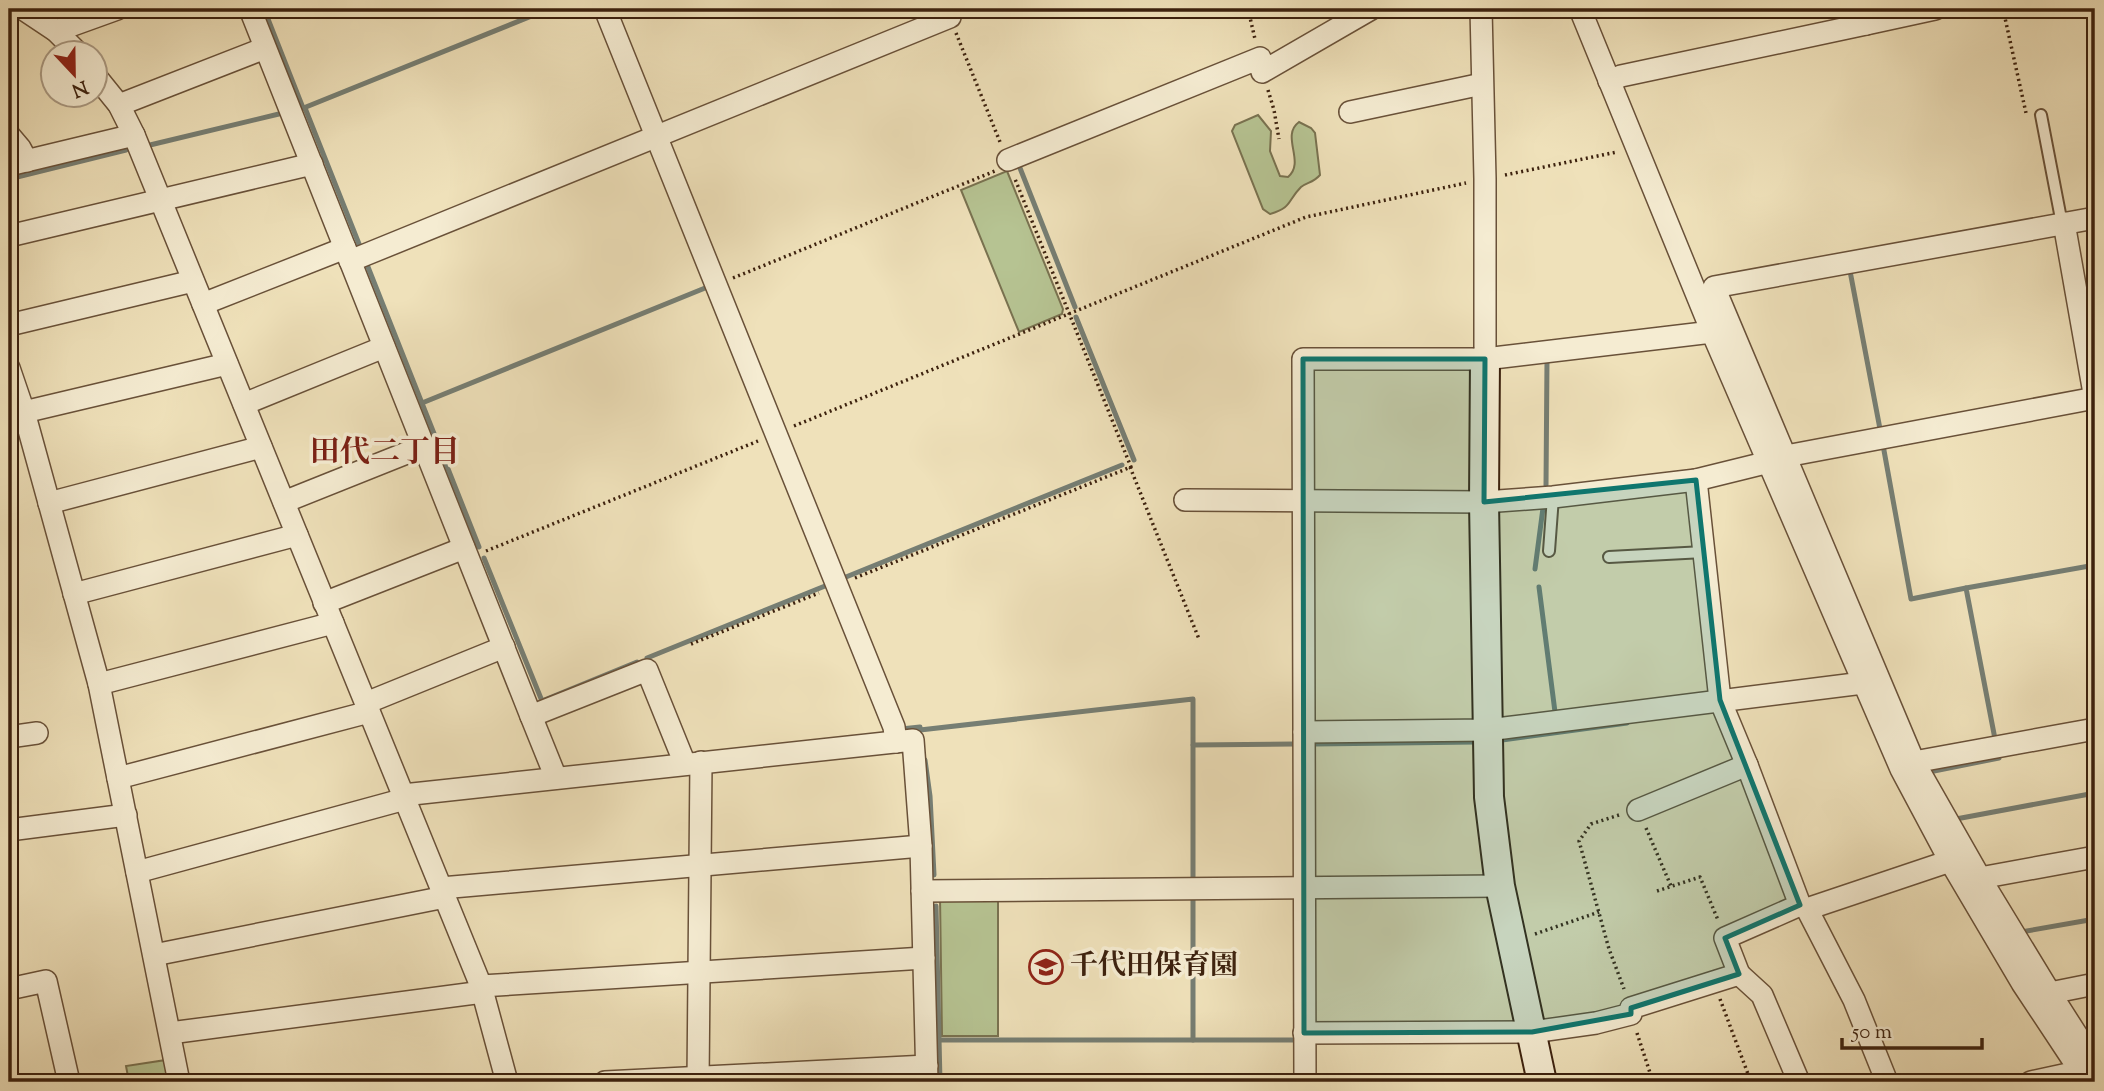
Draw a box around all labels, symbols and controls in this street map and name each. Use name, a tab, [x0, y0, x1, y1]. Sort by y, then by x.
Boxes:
north arrow	[38, 38, 108, 108]
text: N	[67, 72, 92, 103]
district label: 田代二丁目	[310, 432, 460, 475]
place label: 千代田保育園	[1070, 947, 1238, 987]
school or university icon: 千代田保育園	[1027, 948, 1065, 986]
scale bar	[1842, 1007, 1982, 1051]
text: 50 m	[1851, 1018, 1892, 1048]

